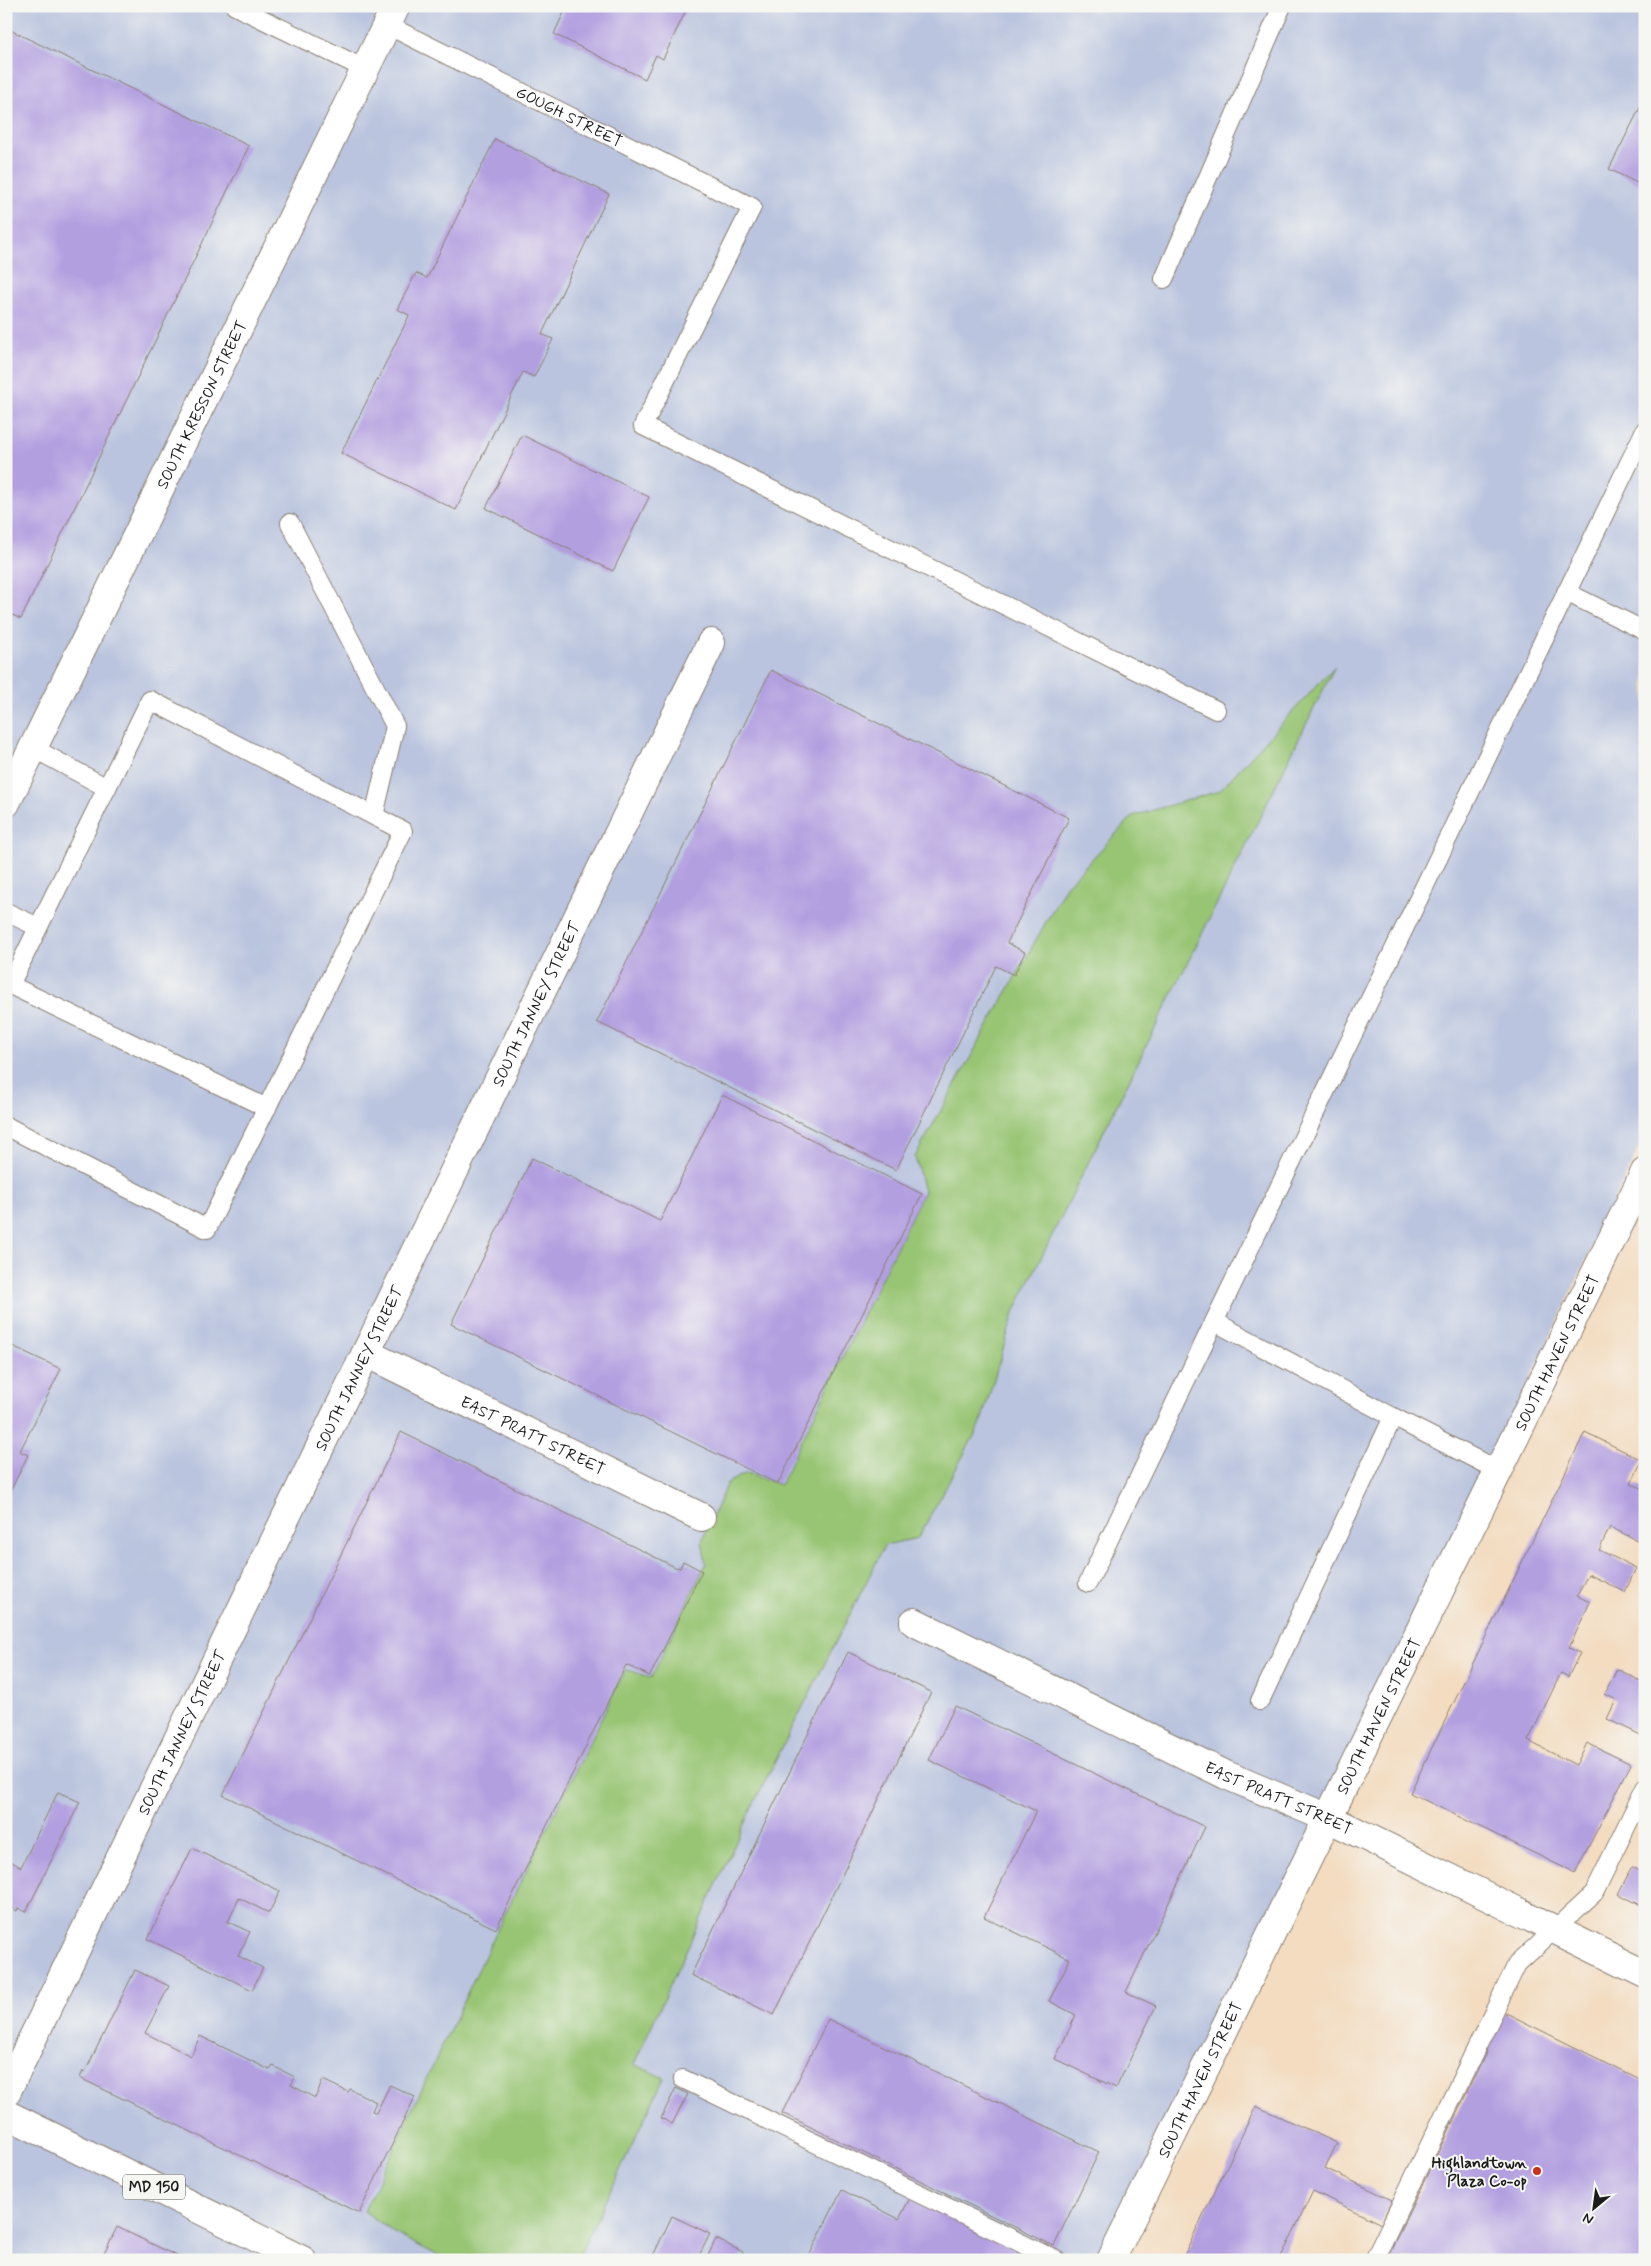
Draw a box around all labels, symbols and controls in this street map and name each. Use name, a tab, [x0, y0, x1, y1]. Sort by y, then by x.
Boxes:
street label: GOUGH STREET	[512, 82, 626, 153]
street label: SOUTH KRESSON STREET	[152, 317, 253, 493]
street label: SOUTH JANNEY STREET	[488, 918, 586, 1090]
street label: SOUTH HAVEN STREET	[1511, 1272, 1605, 1435]
street label: SOUTH JANNEY STREET	[311, 1282, 409, 1455]
street label: EAST PRATT STREET	[457, 1392, 608, 1480]
street label: SOUTH HAVEN STREET	[1332, 1635, 1427, 1798]
street label: SOUTH JANNEY STREET	[134, 1646, 232, 1819]
street label: EAST PRATT STREET	[1201, 1757, 1355, 1840]
street label: SOUTH HAVEN STREET	[1154, 1999, 1248, 2162]
place label: Highlandtown Plaza Co-op	[1431, 2153, 1527, 2192]
marker: Highlandtown Plaza Co-op	[1531, 2165, 1543, 2177]
road number: MD 150	[123, 2174, 185, 2200]
north arrow	[1568, 2184, 1618, 2234]
text: N	[1580, 2208, 1597, 2229]

